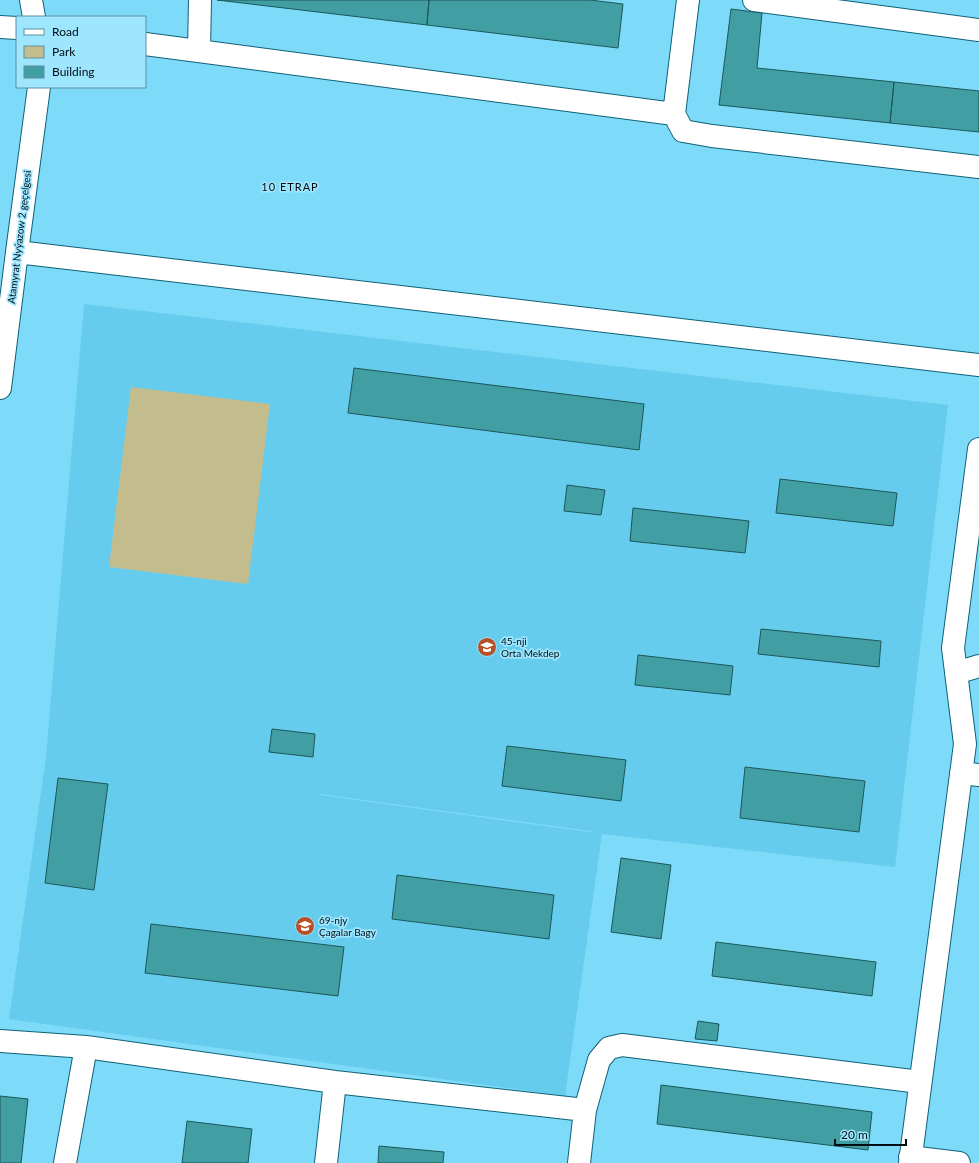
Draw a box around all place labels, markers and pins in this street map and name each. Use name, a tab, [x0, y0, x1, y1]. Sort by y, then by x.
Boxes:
place label: 45-nji Orta Mekdep	[501, 635, 560, 659]
school or university icon: 45-nji Orta Mekdep	[476, 636, 498, 658]
place label: 69-njy Çagalar Bagy	[319, 914, 377, 938]
school or university icon: 69-njy Çagalar Bagy	[294, 915, 316, 937]

